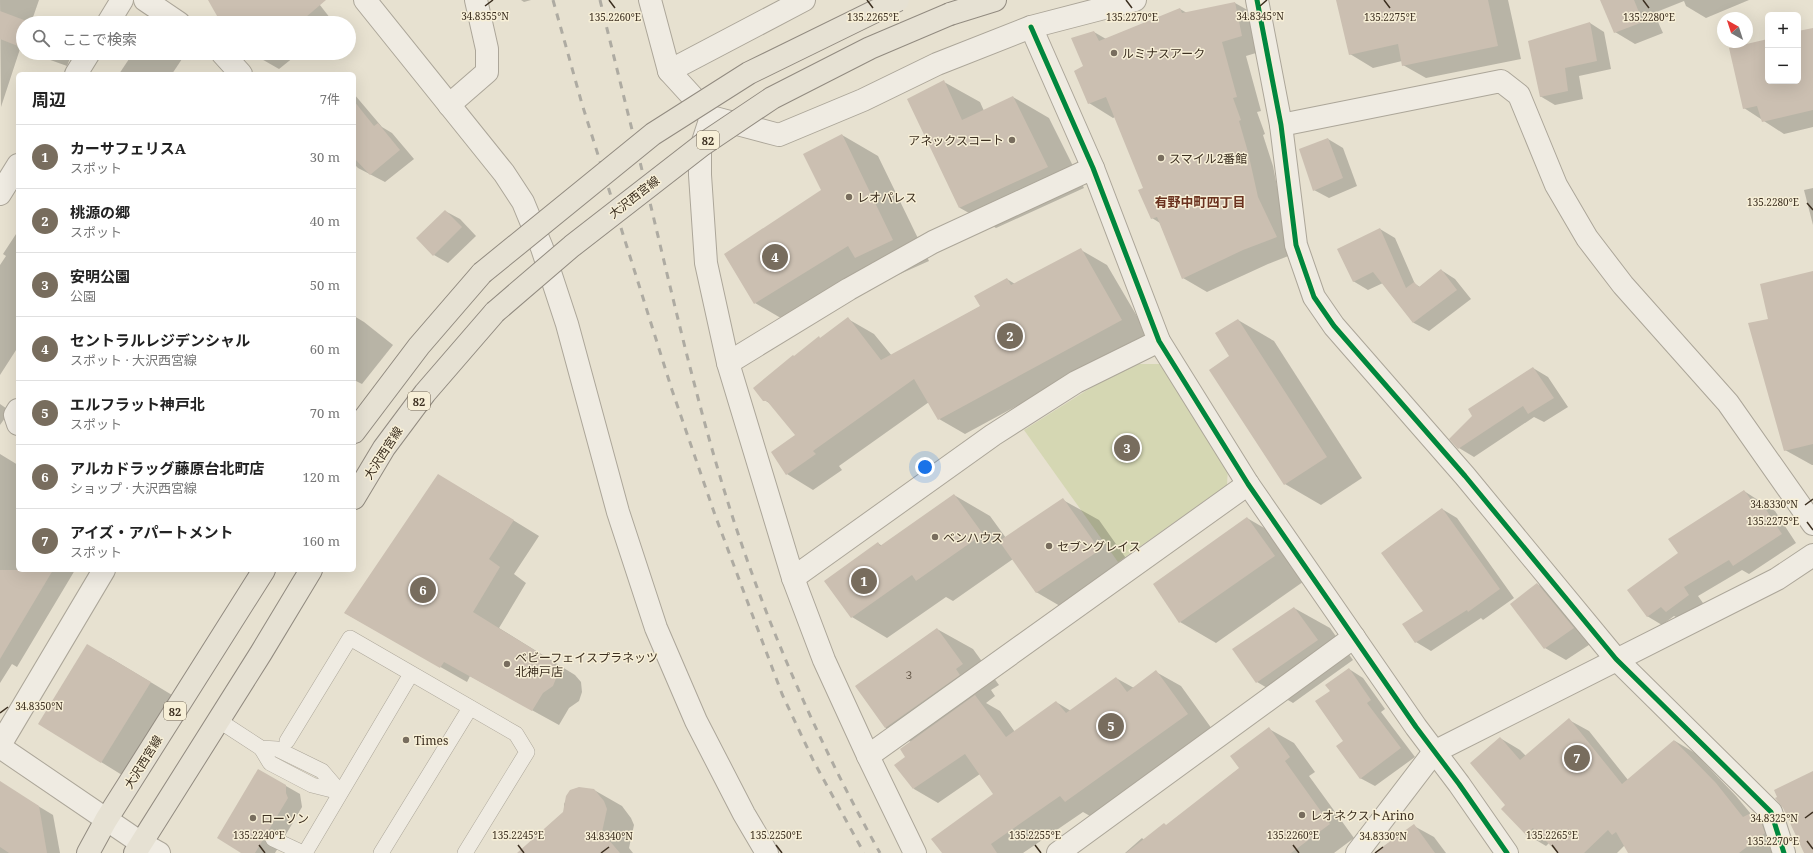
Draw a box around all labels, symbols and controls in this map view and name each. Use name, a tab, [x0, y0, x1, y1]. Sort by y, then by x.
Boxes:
text: 34.8355°N	[461, 9, 509, 23]
text: 34.8345°N	[1236, 9, 1284, 23]
text: 135.2260°E	[589, 10, 641, 24]
text: 135.2265°E	[847, 10, 899, 24]
text: 135.2270°E	[1106, 10, 1158, 24]
text: 135.2275°E	[1364, 10, 1416, 24]
text: 135.2280°E	[1623, 10, 1675, 24]
north arrow	[1717, 12, 1753, 48]
map controls	[1765, 12, 1801, 84]
button: +	[1765, 12, 1801, 48]
search box	[16, 16, 356, 60]
icon: search	[30, 27, 52, 49]
text: ここで検索	[62, 29, 137, 49]
place label: ルミナスアーク	[1122, 45, 1205, 62]
marker: ルミナスアーク	[1109, 48, 1119, 58]
button: −	[1765, 48, 1801, 84]
text: 周辺	[32, 88, 66, 111]
text: 7件	[320, 90, 340, 108]
road number: 82	[697, 131, 719, 149]
place label: アネックスコート	[908, 132, 1004, 149]
marker: アネックスコート	[1007, 135, 1017, 145]
text: カーサフェリスA	[70, 138, 186, 158]
text: 1	[41, 148, 49, 166]
text: 30 m	[310, 148, 340, 166]
place label: スマイル2番館	[1169, 150, 1247, 167]
marker: スマイル2番館	[1156, 153, 1166, 163]
text: スポット	[70, 159, 122, 177]
street label: 大沢西宮線	[605, 172, 663, 222]
place label: レオパレス	[857, 189, 917, 206]
marker: レオパレス	[844, 192, 854, 202]
district label: 有野中町四丁目	[1154, 193, 1246, 211]
text: 135.2280°E	[1747, 195, 1799, 209]
text: 桃源の郷	[70, 202, 130, 222]
text: 2	[41, 212, 49, 230]
text: 40 m	[310, 212, 340, 230]
text: スポット	[70, 223, 122, 241]
pin: 4	[762, 242, 788, 272]
text: 安明公園	[70, 266, 130, 286]
text: 3	[41, 276, 49, 294]
text: 50 m	[310, 276, 340, 294]
text: 公園	[70, 287, 96, 305]
pin: 2	[997, 321, 1023, 351]
text: セントラルレジデンシャル	[70, 330, 250, 350]
text: 4	[41, 340, 49, 358]
text: 60 m	[310, 340, 340, 358]
text: スポット · 大沢西宮線	[70, 351, 197, 369]
road number: 82	[408, 392, 430, 410]
text: エルフラット神戸北	[70, 394, 205, 414]
text: 5	[41, 404, 49, 422]
text: 70 m	[310, 404, 340, 422]
text: スポット	[70, 415, 122, 433]
street label: 大沢西宮線	[360, 423, 406, 483]
pin: 3	[1114, 433, 1140, 463]
your location	[915, 457, 935, 477]
text: アルカドラッグ藤原台北町店	[70, 458, 264, 478]
text: 6	[41, 468, 49, 486]
text: 120 m	[303, 468, 340, 486]
text: ショップ · 大沢西宮線	[70, 479, 197, 497]
text: 34.8330°N	[1750, 497, 1798, 511]
text: 135.2275°E	[1747, 514, 1799, 528]
text: アイズ・アパートメント	[70, 522, 234, 542]
place label: ベンハウス	[943, 529, 1003, 546]
text: 7	[41, 532, 49, 550]
text: 160 m	[303, 532, 340, 550]
marker: ベンハウス	[930, 532, 940, 542]
place label: セブングレイス	[1057, 538, 1141, 555]
marker: セブングレイス	[1044, 541, 1054, 551]
text: スポット	[70, 543, 122, 561]
pin: 1	[851, 566, 877, 596]
pin: 6	[410, 575, 436, 605]
place label: ベビーフェイスプラネッツ 北神戸店	[515, 649, 658, 680]
marker: ベビーフェイスプラネッツ 北神戸店	[502, 659, 512, 669]
house number: ３	[904, 668, 914, 682]
text: 34.8350°N	[15, 699, 63, 713]
road number: 82	[164, 702, 186, 720]
pin: 5	[1098, 711, 1124, 741]
street label: 大沢西宮線	[120, 732, 166, 792]
place label: Times	[414, 732, 448, 749]
marker: Times	[401, 735, 411, 745]
pin: 7	[1564, 743, 1590, 773]
place label: レオネクストArino	[1310, 807, 1414, 824]
place label: ローソン	[261, 810, 309, 827]
marker: レオネクストArino	[1297, 810, 1307, 820]
text: 34.8325°N	[1750, 811, 1798, 825]
marker: ローソン	[248, 813, 258, 823]
text: 135.2240°E	[233, 828, 285, 842]
text: 135.2245°E	[492, 828, 544, 842]
text: 135.2250°E	[750, 828, 802, 842]
text: 135.2255°E	[1009, 828, 1061, 842]
text: 135.2260°E	[1267, 828, 1319, 842]
text: 135.2265°E	[1526, 828, 1578, 842]
text: 34.8340°N	[585, 829, 633, 843]
text: 34.8330°N	[1359, 829, 1407, 843]
text: 135.2270°E	[1747, 834, 1799, 848]

